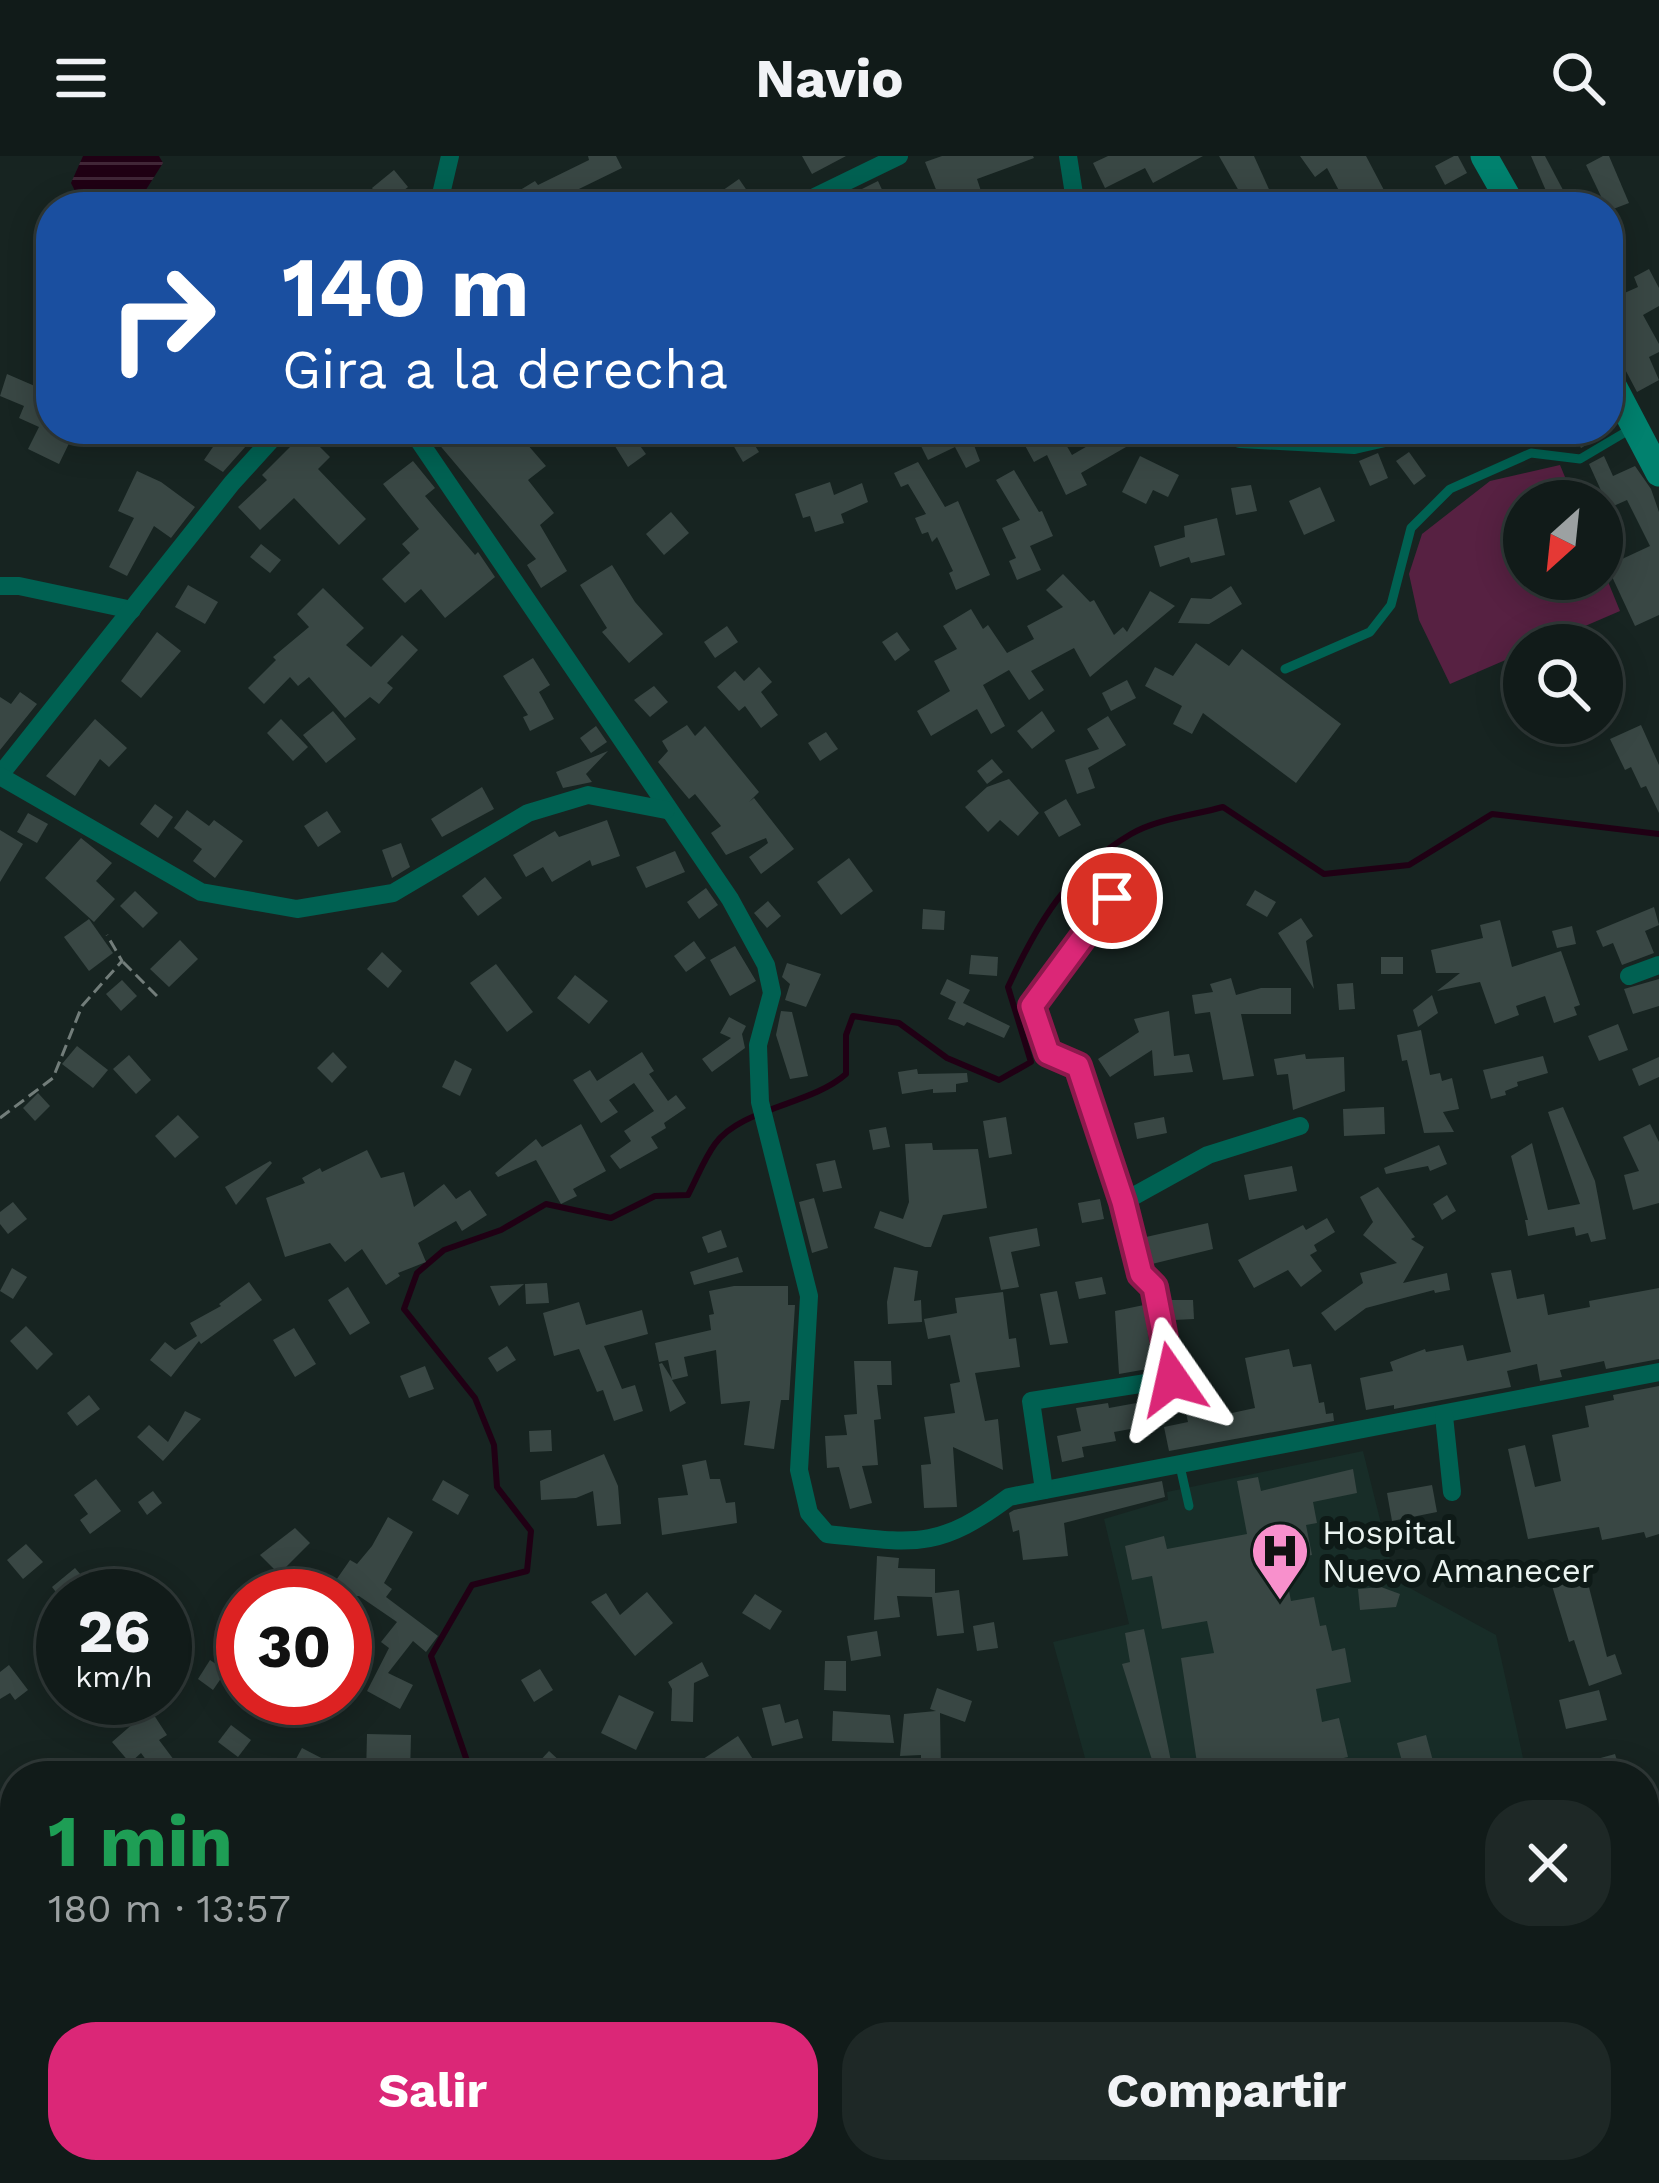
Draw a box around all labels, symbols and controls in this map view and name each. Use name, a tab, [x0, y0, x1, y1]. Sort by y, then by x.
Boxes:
icon: menu	[48, 45, 114, 111]
icon: search	[1545, 45, 1611, 111]
text: Navio	[755, 47, 904, 110]
text: 140 m	[282, 238, 530, 336]
icon: right	[84, 240, 240, 396]
text: Gira a la derecha	[282, 338, 728, 401]
north arrow	[1503, 480, 1623, 600]
map controls	[1503, 480, 1623, 744]
button: search	[1503, 624, 1623, 744]
pin	[1061, 847, 1163, 949]
icon: arrive	[1079, 865, 1145, 931]
position arrow	[1109, 1316, 1235, 1442]
place label: Hospital Nuevo Amanecer	[1322, 1513, 1594, 1590]
hospital icon: Hospital Nuevo Amanecer	[1249, 1520, 1311, 1602]
speed limit sign: 30	[216, 1569, 372, 1725]
text: 26	[78, 1596, 150, 1667]
text: km/h	[75, 1659, 153, 1694]
text: 1 min	[48, 1799, 233, 1883]
button: close	[1485, 1800, 1611, 1926]
text: 180 m · 13:57	[48, 1886, 291, 1931]
button: Salir	[48, 2022, 818, 2160]
button: Compartir	[842, 2022, 1611, 2160]

